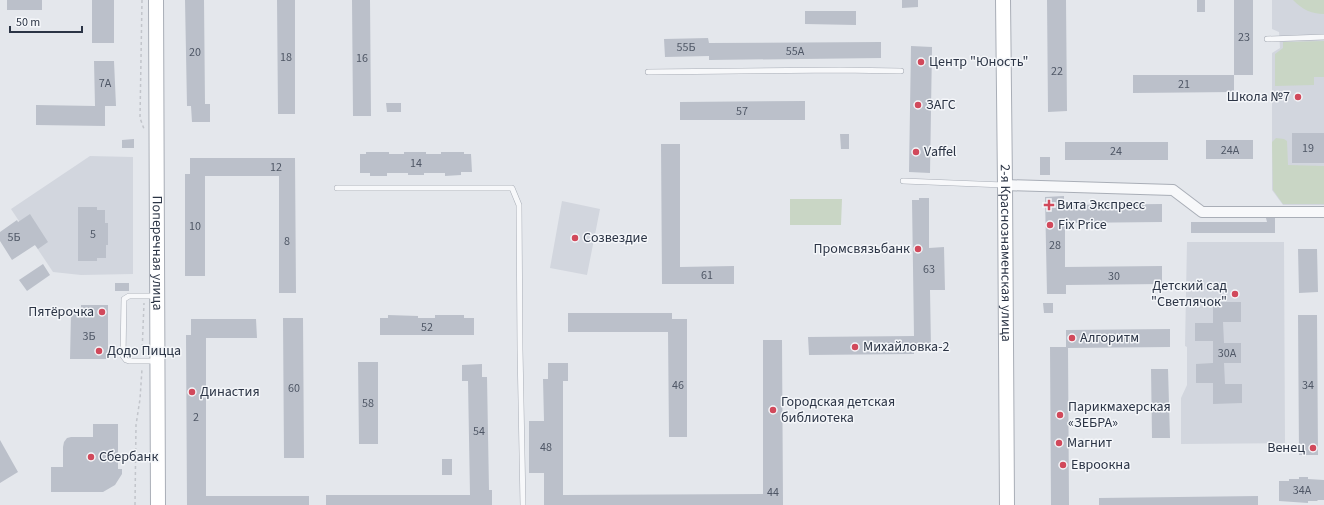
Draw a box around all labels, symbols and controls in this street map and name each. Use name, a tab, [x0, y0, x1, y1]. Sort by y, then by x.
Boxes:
scale bar	[10, 8, 82, 34]
text: 50 m	[16, 14, 40, 31]
house number: 23	[1238, 29, 1250, 46]
house number: 55Б	[677, 39, 695, 56]
house number: 55А	[786, 43, 805, 60]
house number: 20	[189, 44, 201, 61]
house number: 18	[280, 49, 292, 66]
house number: 16	[356, 50, 368, 67]
place label: Центр "Юность"	[929, 52, 1028, 72]
marker: Центр "Юность"	[916, 57, 926, 67]
house number: 22	[1051, 63, 1063, 80]
house number: 7А	[99, 75, 112, 92]
house number: 21	[1178, 76, 1190, 93]
place label: Школа №7	[1227, 87, 1290, 107]
marker: Школа №7	[1293, 92, 1303, 102]
place label: ЗАГС	[926, 95, 956, 115]
marker: ЗАГС	[913, 100, 923, 110]
house number: 57	[736, 103, 748, 120]
house number: 19	[1302, 140, 1314, 157]
place label: Vaffel	[924, 142, 957, 162]
house number: 24А	[1221, 142, 1240, 159]
house number: 24	[1110, 143, 1122, 160]
marker: Vaffel	[911, 147, 921, 157]
house number: 14	[410, 155, 422, 172]
house number: 12	[270, 159, 282, 176]
street label: 2-я Краснознаменская улица	[995, 164, 1016, 342]
street label: Поперечная улица	[147, 195, 167, 311]
place label: Вита Экспресс	[1057, 195, 1146, 215]
marker: Вита Экспресс	[1044, 200, 1054, 210]
place label: Fix Price	[1058, 215, 1107, 235]
house number: 10	[189, 218, 201, 235]
marker: Fix Price	[1045, 220, 1055, 230]
house number: 5	[90, 226, 96, 243]
place label: Созвездие	[583, 228, 648, 248]
house number: 5Б	[8, 229, 20, 246]
house number: 8	[284, 233, 290, 250]
marker: Созвездие	[570, 233, 580, 243]
house number: 28	[1049, 237, 1061, 254]
place label: Промсвязьбанк	[814, 239, 910, 259]
marker: Промсвязьбанк	[913, 244, 923, 254]
house number: 63	[923, 261, 935, 278]
house number: 61	[701, 267, 713, 284]
house number: 30	[1108, 268, 1120, 285]
place label: Детский сад "Светлячок"	[1151, 276, 1228, 312]
marker: Детский сад "Светлячок"	[1230, 289, 1240, 299]
place label: Пятёрочка	[28, 302, 94, 322]
marker: Пятёрочка	[97, 307, 107, 317]
house number: 52	[421, 319, 433, 336]
house number: 3Б	[83, 328, 95, 345]
place label: Алгоритм	[1080, 328, 1139, 348]
marker: Алгоритм	[1067, 333, 1077, 343]
place label: Михайловка-2	[863, 337, 949, 357]
place label: Додо Пицца	[107, 341, 181, 361]
marker: Михайловка-2	[850, 342, 860, 352]
house number: 30А	[1218, 345, 1237, 362]
marker: Додо Пицца	[94, 346, 104, 356]
house number: 46	[672, 377, 684, 394]
house number: 34	[1302, 377, 1314, 394]
house number: 60	[288, 380, 300, 397]
place label: Династия	[200, 382, 260, 402]
marker: Династия	[187, 387, 197, 397]
place label: Городская детская библиотека	[781, 392, 895, 428]
house number: 58	[362, 395, 374, 412]
place label: Парикмахерская «ЗЕБРА»	[1068, 397, 1171, 433]
marker: Городская детская библиотека	[768, 405, 778, 415]
house number: 2	[193, 409, 199, 426]
marker: Парикмахерская «ЗЕБРА»	[1055, 410, 1065, 420]
house number: 54	[473, 423, 485, 440]
place label: Магнит	[1067, 433, 1113, 453]
marker: Магнит	[1054, 438, 1064, 448]
place label: Венец	[1267, 438, 1305, 458]
house number: 48	[540, 439, 552, 456]
marker: Венец	[1308, 443, 1318, 453]
place label: Сбербанк	[99, 447, 158, 467]
marker: Сбербанк	[86, 452, 96, 462]
place label: Евроокна	[1071, 455, 1130, 475]
marker: Евроокна	[1058, 460, 1068, 470]
house number: 34А	[1293, 482, 1312, 499]
house number: 44	[767, 484, 779, 501]

